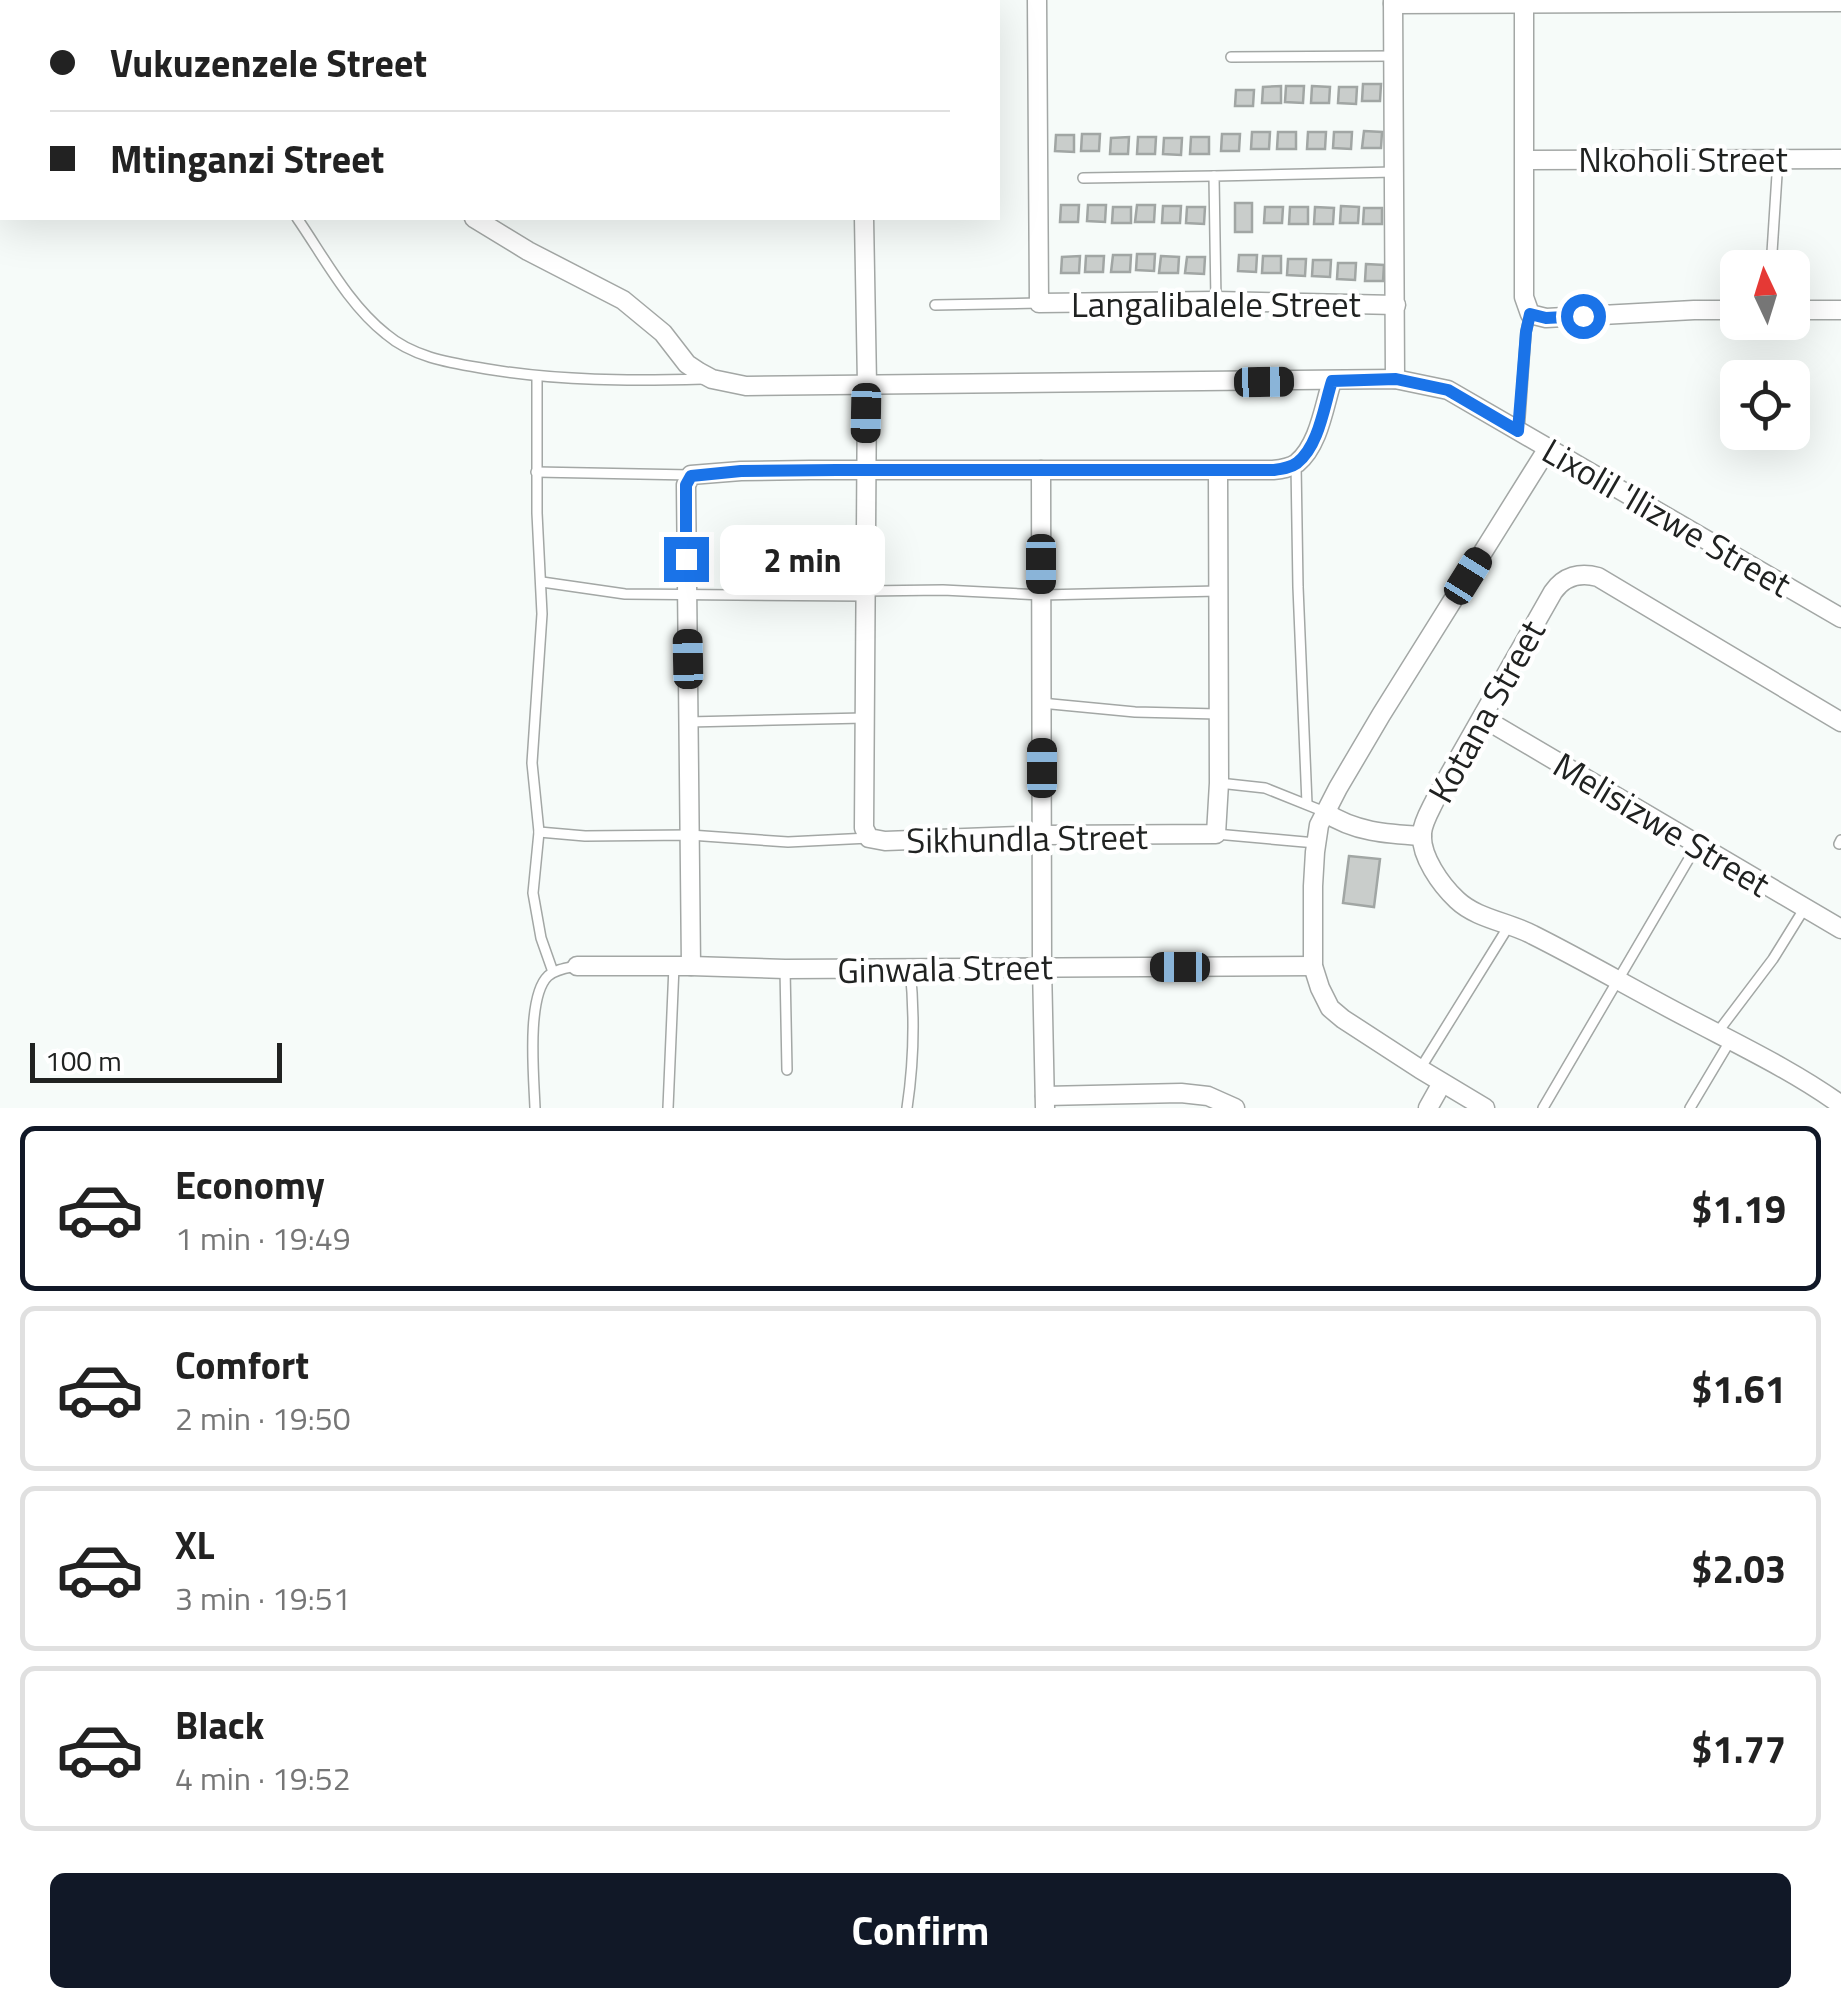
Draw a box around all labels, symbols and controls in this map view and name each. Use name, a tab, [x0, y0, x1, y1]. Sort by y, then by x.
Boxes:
text: Vukuzenzele Street	[110, 34, 427, 92]
text: Mtinganzi Street	[110, 130, 384, 188]
street label: Nkoholi Street	[1578, 132, 1788, 186]
north arrow	[1720, 250, 1810, 340]
map controls	[1720, 250, 1810, 450]
street label: Langalibalele Street	[1071, 277, 1361, 331]
route start	[1561, 294, 1606, 339]
button: locate	[1720, 360, 1810, 450]
car	[1234, 366, 1294, 398]
car	[850, 383, 882, 443]
street label: Lixolil 'Ilizwe Street	[1532, 424, 1802, 610]
callout: 2 min	[721, 524, 886, 594]
car	[1026, 534, 1056, 594]
text: 2 min	[764, 536, 841, 584]
route end	[664, 537, 709, 582]
car	[1439, 543, 1497, 609]
street label: Kotana Street	[1413, 610, 1559, 812]
car	[672, 629, 704, 689]
car	[1027, 738, 1057, 798]
street label: Melisizwe Street	[1543, 738, 1781, 910]
street label: Sikhundla Street	[906, 809, 1148, 867]
street label: Ginwala Street	[837, 939, 1053, 997]
car	[1150, 952, 1210, 982]
scale bar	[30, 1038, 282, 1082]
text: 100 m	[45, 1039, 122, 1082]
text: Economy	[175, 1156, 325, 1214]
icon: car	[55, 1164, 145, 1254]
text: $1.19	[1691, 1180, 1786, 1238]
text: 1 min · 19:49	[175, 1214, 351, 1262]
text: Comfort	[175, 1336, 309, 1394]
icon: car	[55, 1344, 145, 1434]
text: $1.61	[1691, 1360, 1786, 1418]
text: 2 min · 19:50	[175, 1394, 351, 1442]
text: XL	[175, 1516, 215, 1574]
icon: car	[55, 1524, 145, 1614]
text: $2.03	[1691, 1540, 1786, 1598]
text: 3 min · 19:51	[175, 1574, 351, 1622]
text: Black	[175, 1696, 264, 1754]
icon: car	[55, 1704, 145, 1794]
text: $1.77	[1691, 1720, 1786, 1778]
text: 4 min · 19:52	[175, 1754, 351, 1802]
button: Confirm	[50, 1873, 1791, 1988]

